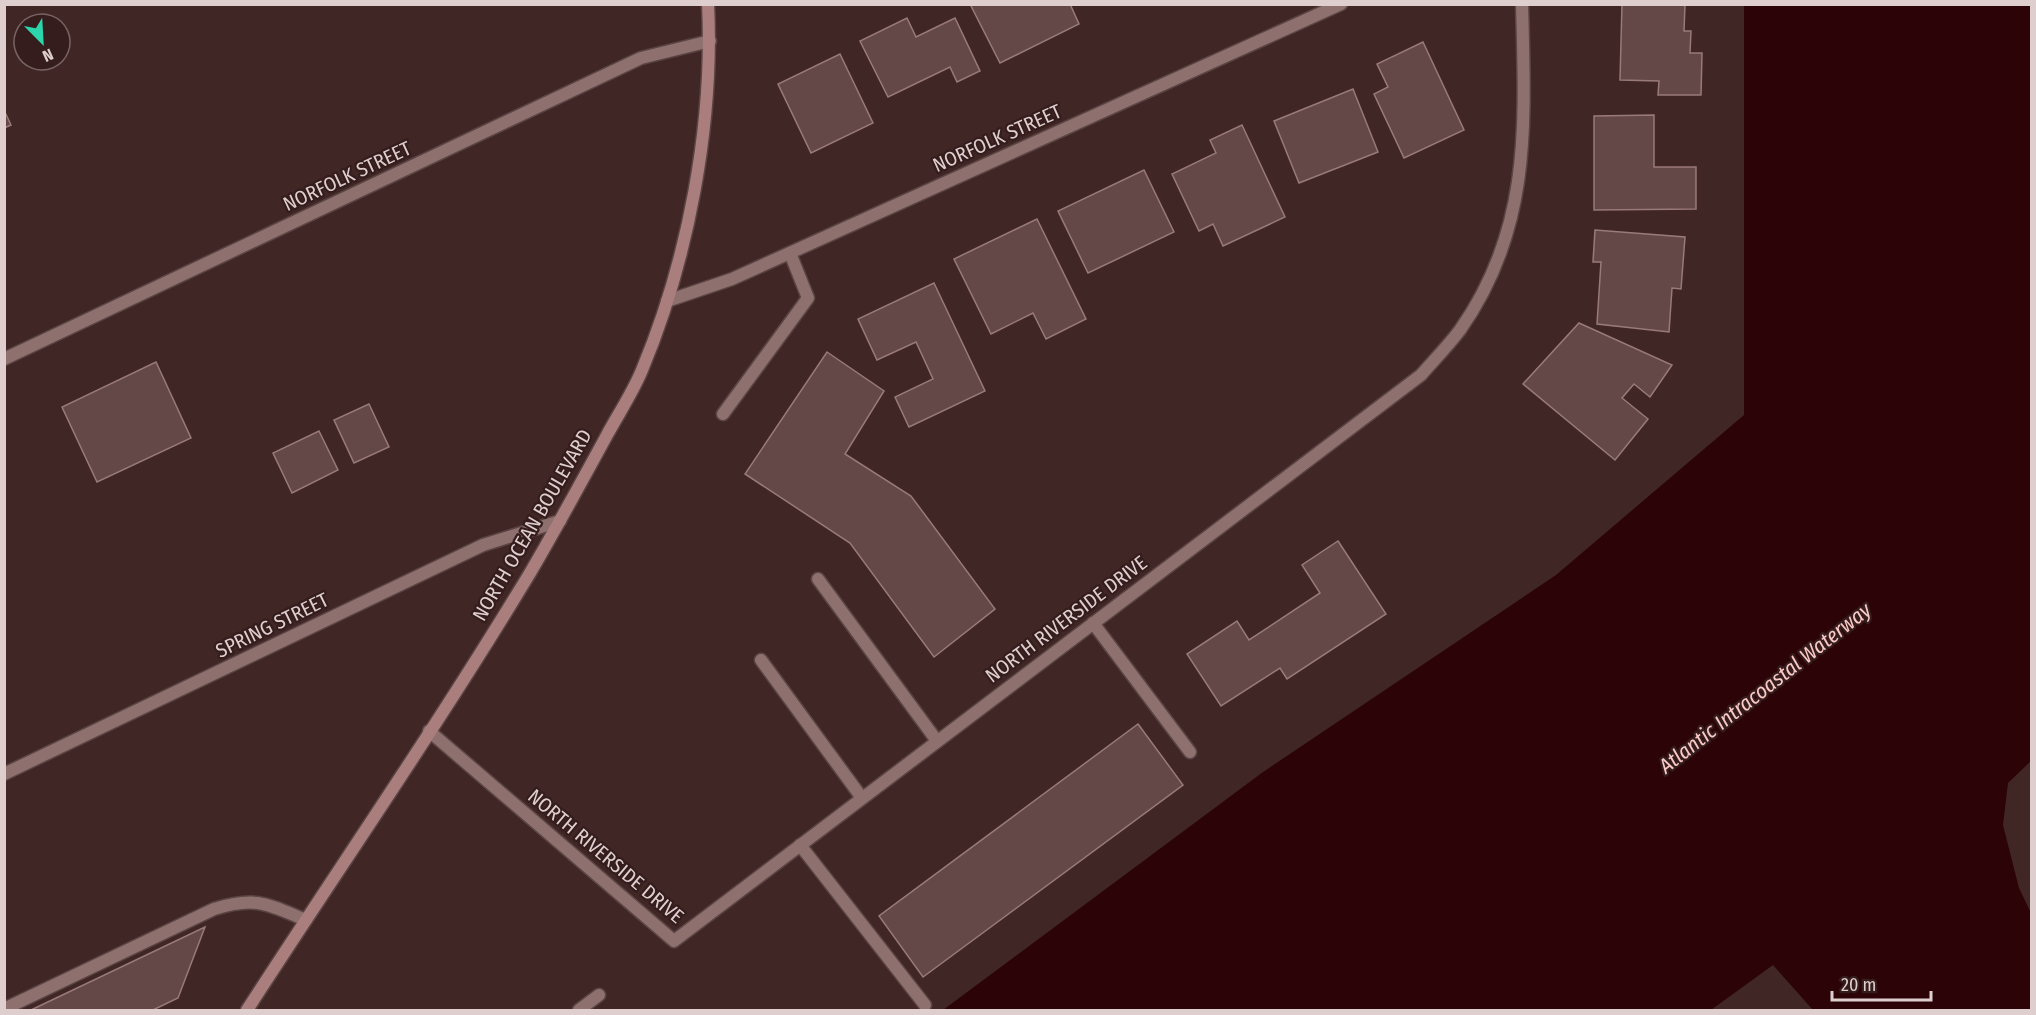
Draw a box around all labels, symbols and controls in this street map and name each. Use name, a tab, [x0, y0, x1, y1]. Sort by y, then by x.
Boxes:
north arrow	[12, 12, 72, 72]
text: N	[40, 45, 56, 66]
street label: NORFOLK STREET	[929, 99, 1066, 177]
street label: NORFOLK STREET	[279, 136, 415, 216]
street label: NORTH OCEAN BOULEVARD	[467, 425, 597, 625]
street label: NORTH RIVERSIDE DRIVE	[981, 550, 1151, 688]
street label: SPRING STREET	[212, 587, 333, 663]
water label: Atlantic Intracoastal Waterway	[1653, 597, 1877, 780]
street label: NORTH RIVERSIDE DRIVE	[523, 784, 689, 928]
scale bar	[1832, 964, 1931, 1002]
text: 20 m	[1841, 974, 1876, 996]

